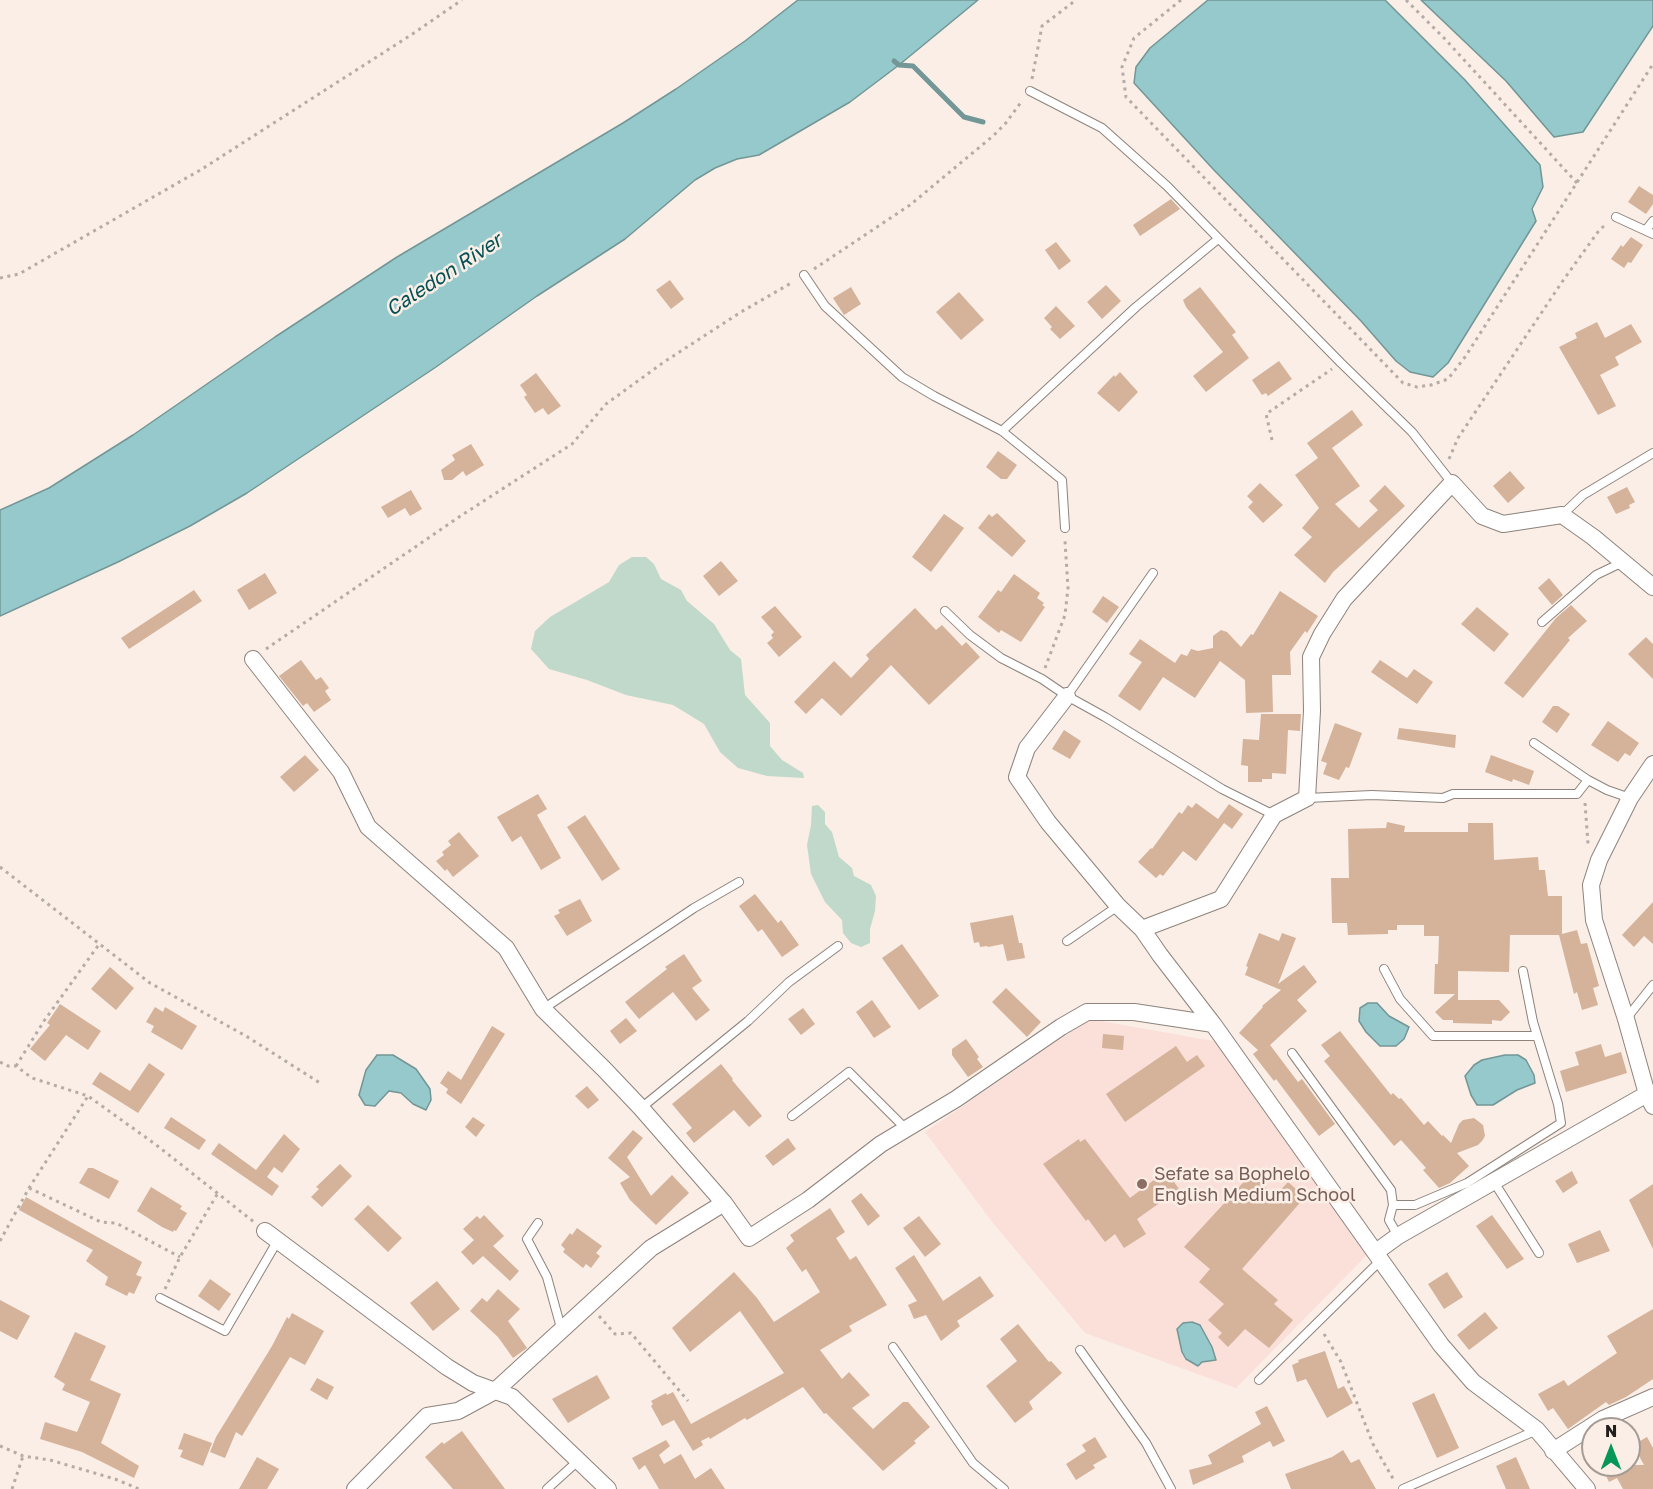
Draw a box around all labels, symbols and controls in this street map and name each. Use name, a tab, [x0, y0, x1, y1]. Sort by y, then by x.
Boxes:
water label: Caledon River	[381, 229, 507, 321]
place label: Sefate sa Bophelo English Medium School	[1154, 1163, 1356, 1206]
marker: Sefate sa Bophelo English Medium School	[1135, 1177, 1149, 1191]
north arrow	[1581, 1417, 1641, 1477]
text: N	[1605, 1421, 1617, 1441]

